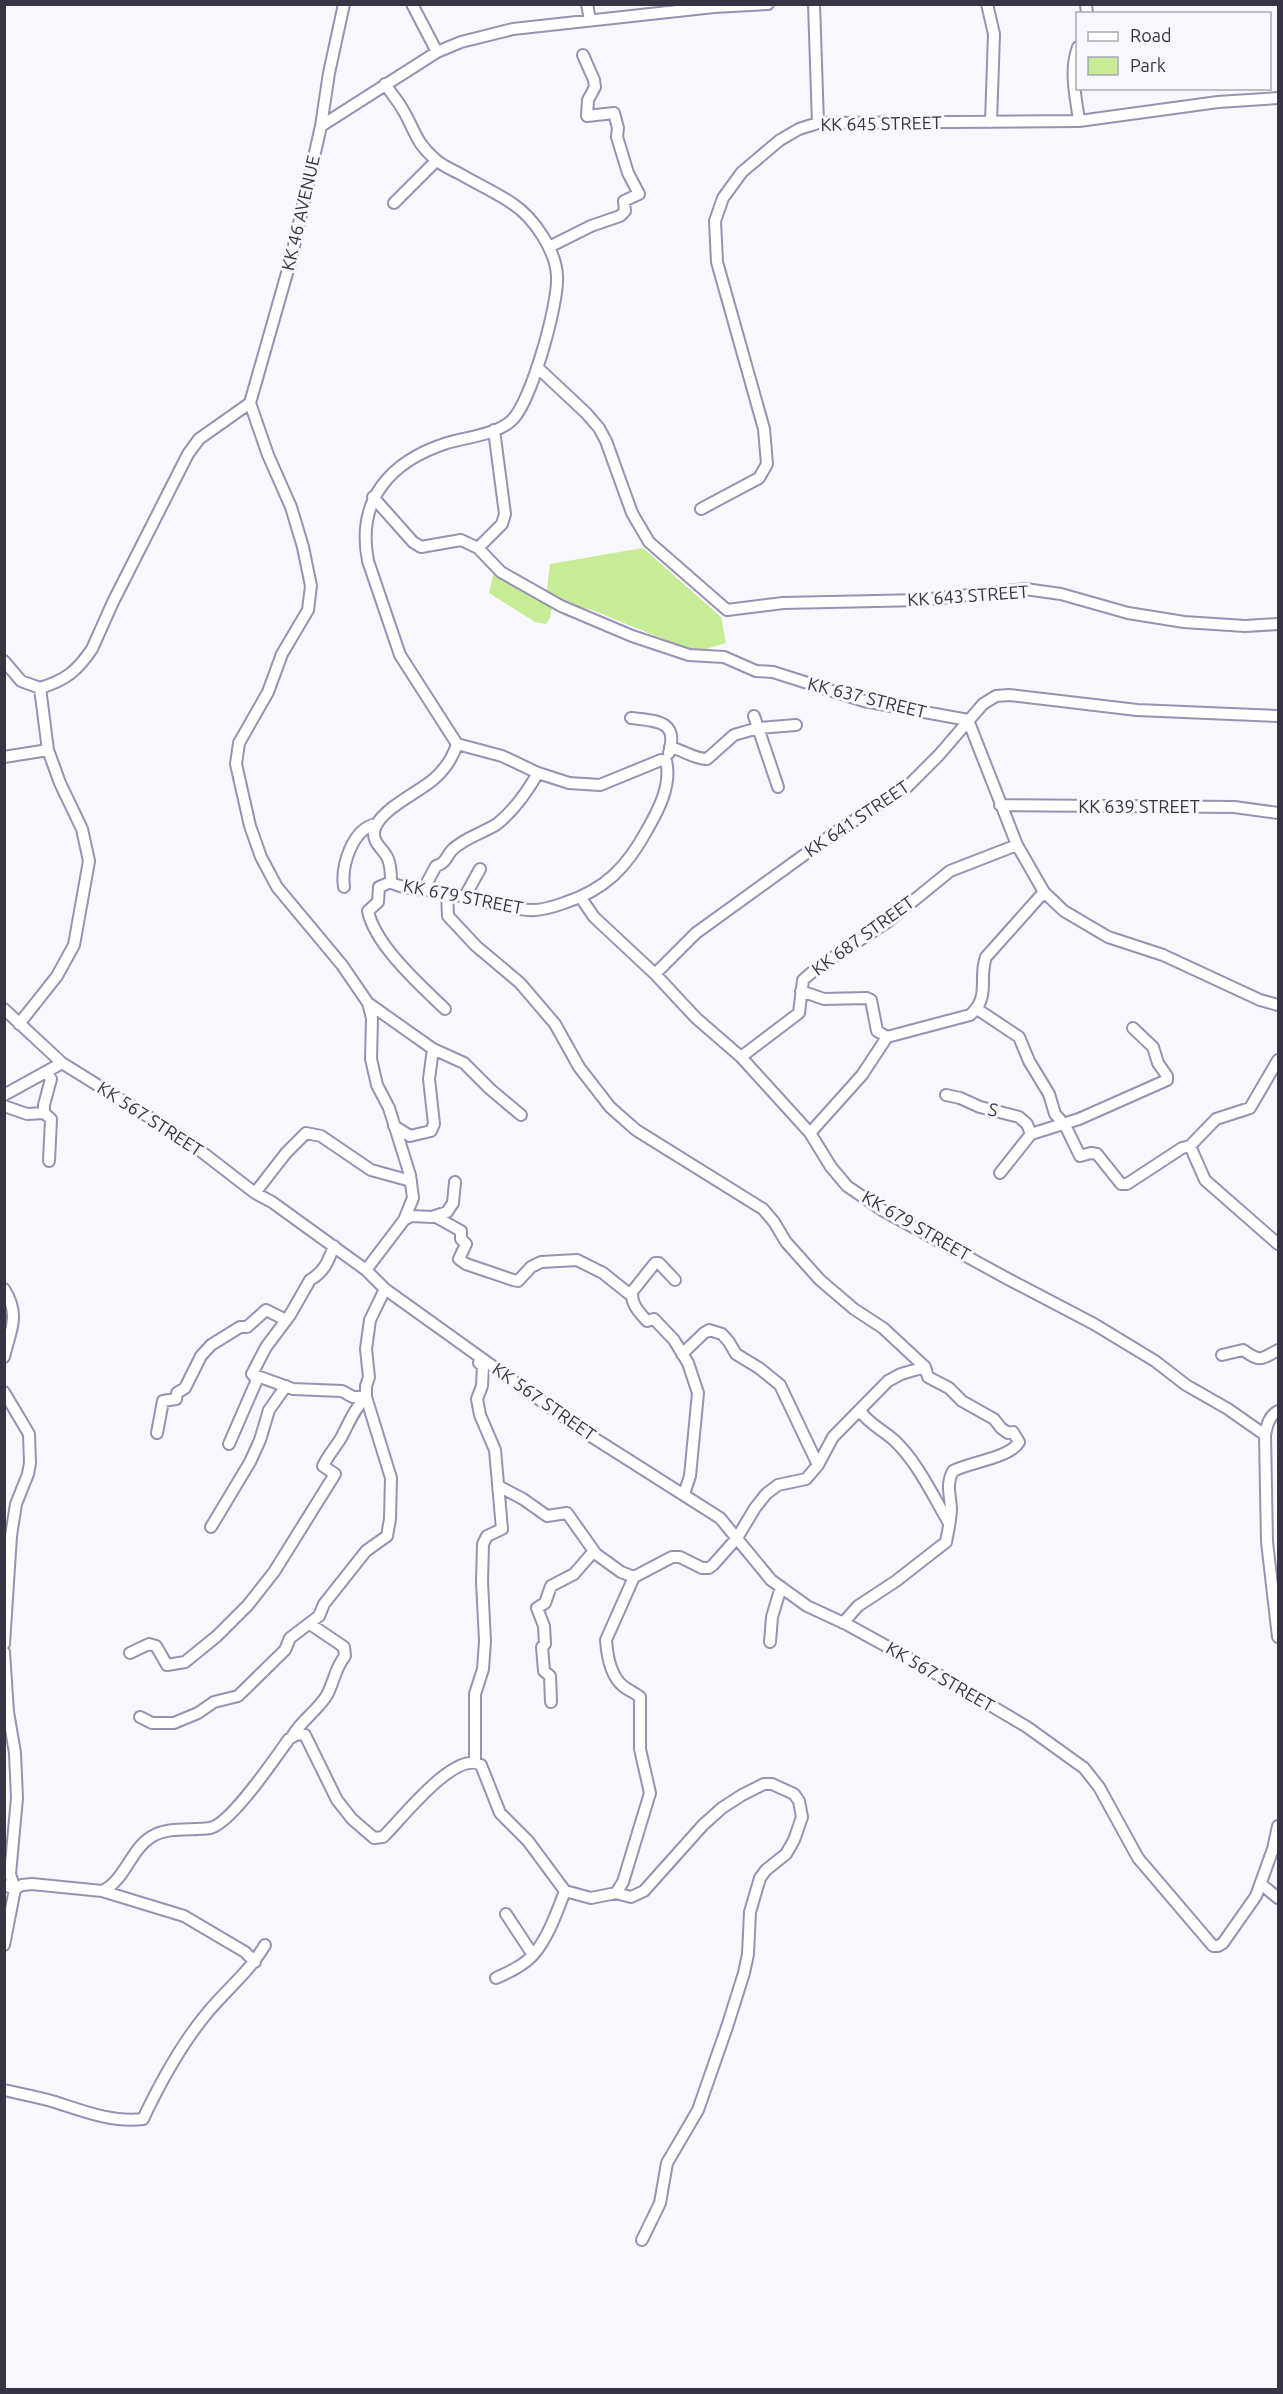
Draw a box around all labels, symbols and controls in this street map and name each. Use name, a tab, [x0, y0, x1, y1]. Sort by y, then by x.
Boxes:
legend	[1076, 12, 1271, 90]
text: Road	[1130, 25, 1172, 45]
text: Park	[1130, 55, 1166, 75]
street label: KK 645 STREET	[820, 112, 942, 134]
street label: KK 46 AVENUE	[277, 153, 323, 273]
street label: KK 643 STREET	[907, 581, 1029, 609]
street label: KK 637 STREET	[806, 673, 929, 721]
street label: KK 641 STREET	[800, 776, 912, 860]
street label: KK 639 STREET	[1078, 796, 1200, 816]
street label: KK 679 STREET	[402, 875, 525, 917]
street label: KK 687 STREET	[807, 891, 917, 979]
street label: KK 567 STREET	[94, 1077, 207, 1160]
street label: S	[986, 1098, 1000, 1120]
street label: KK 679 STREET	[859, 1186, 974, 1264]
street label: KK 567 STREET	[489, 1358, 600, 1444]
street label: KK 567 STREET	[883, 1637, 998, 1715]

